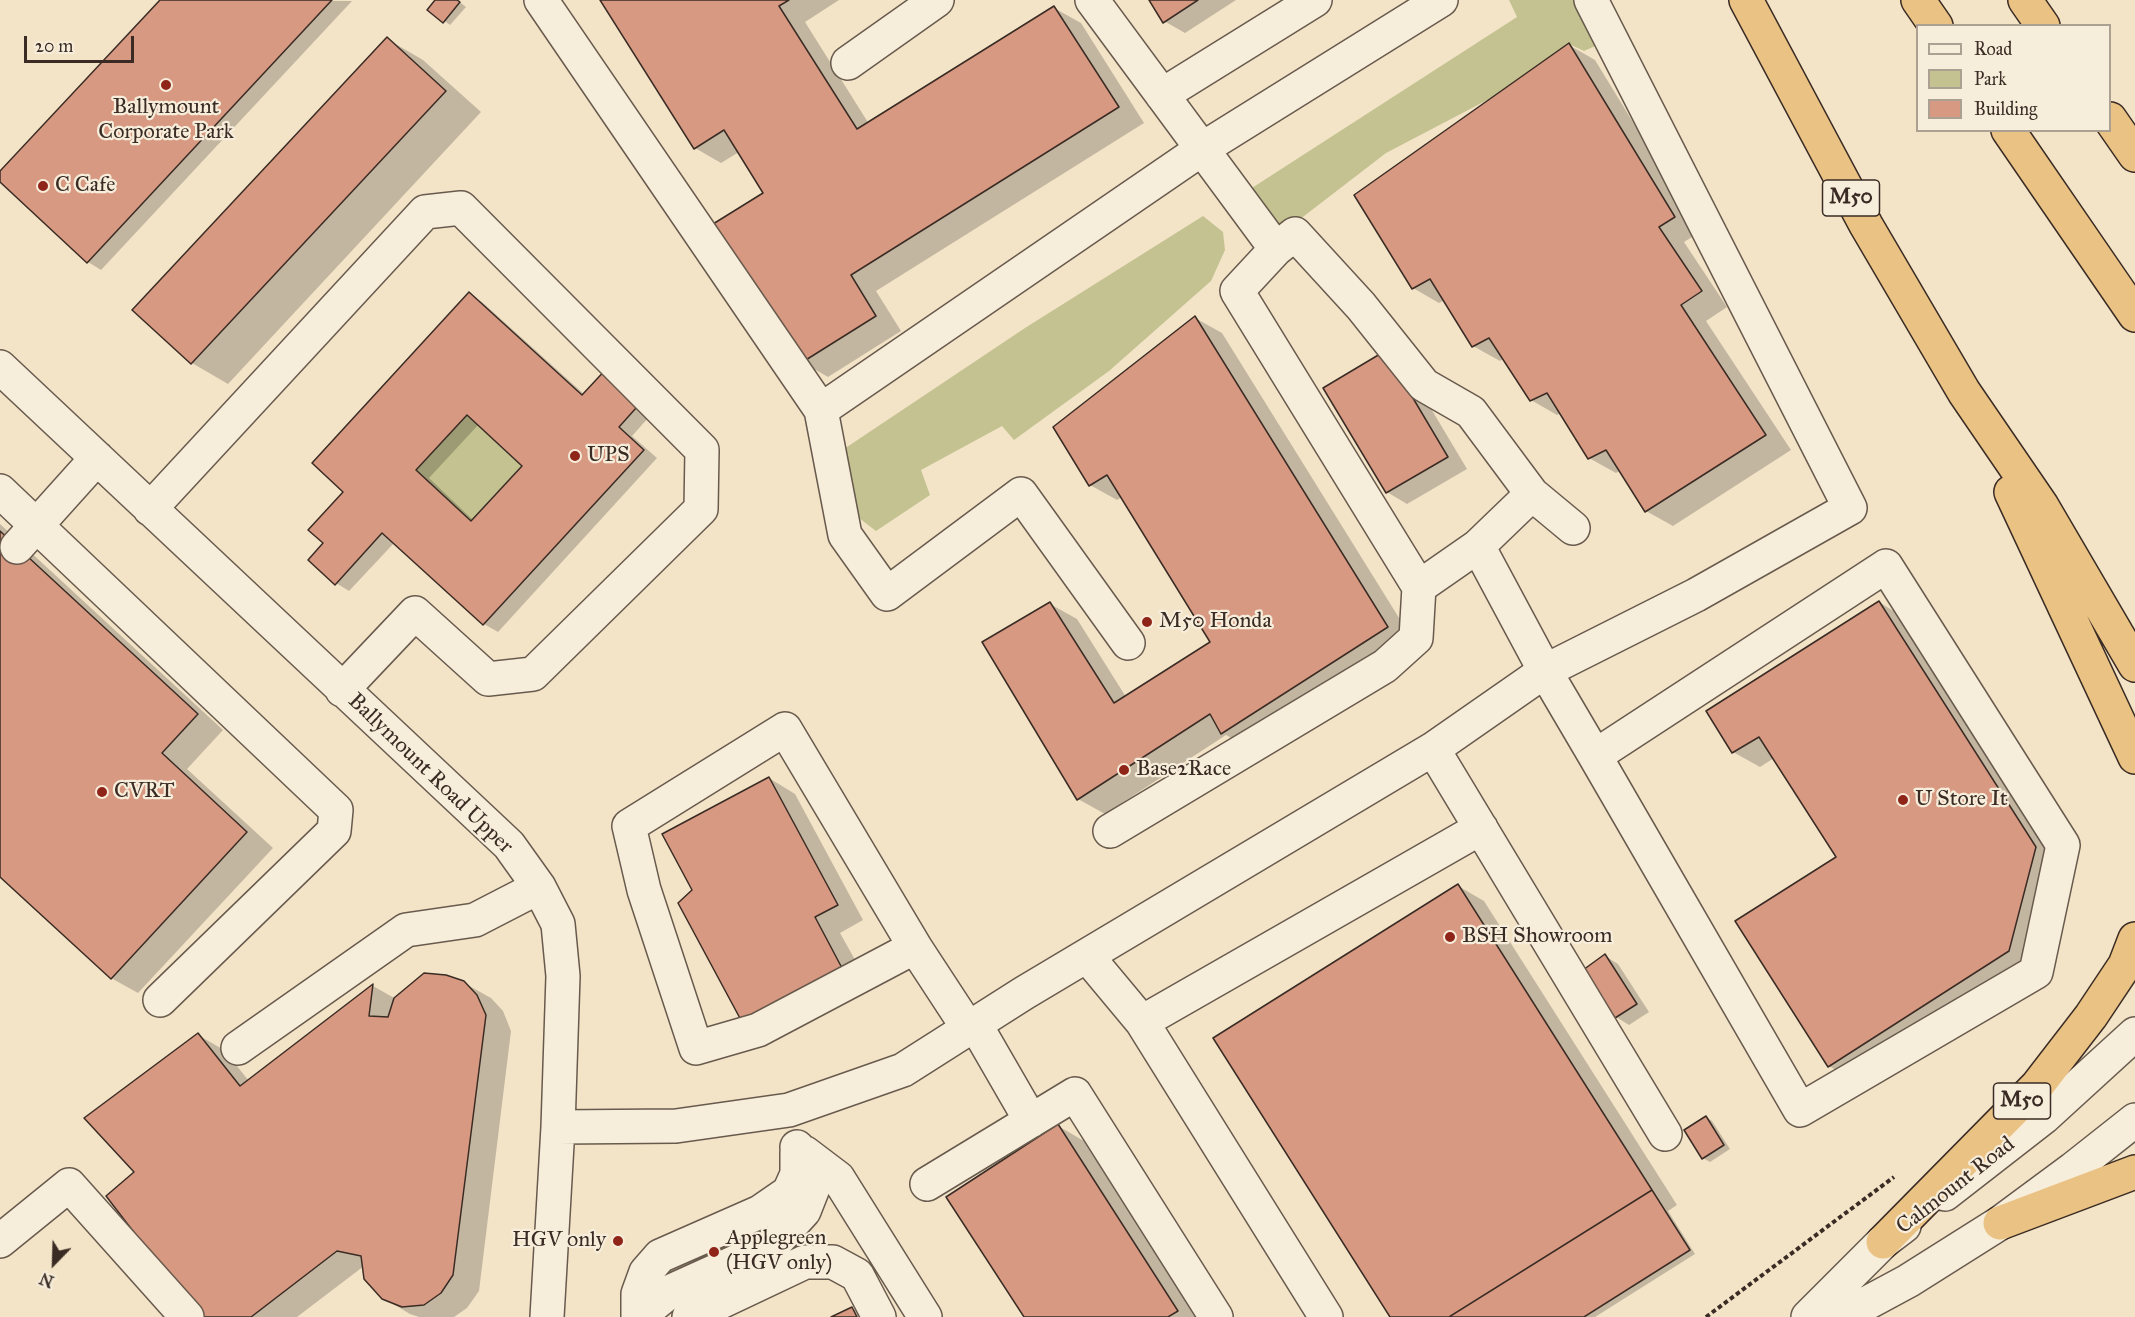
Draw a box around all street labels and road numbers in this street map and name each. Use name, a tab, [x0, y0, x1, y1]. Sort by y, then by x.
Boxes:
road number: M50	[1822, 180, 1880, 216]
street label: Ballymount Road Upper	[342, 688, 518, 860]
road number: M50	[1994, 1083, 2050, 1119]
street label: Calmount Road	[1892, 1132, 2020, 1240]

